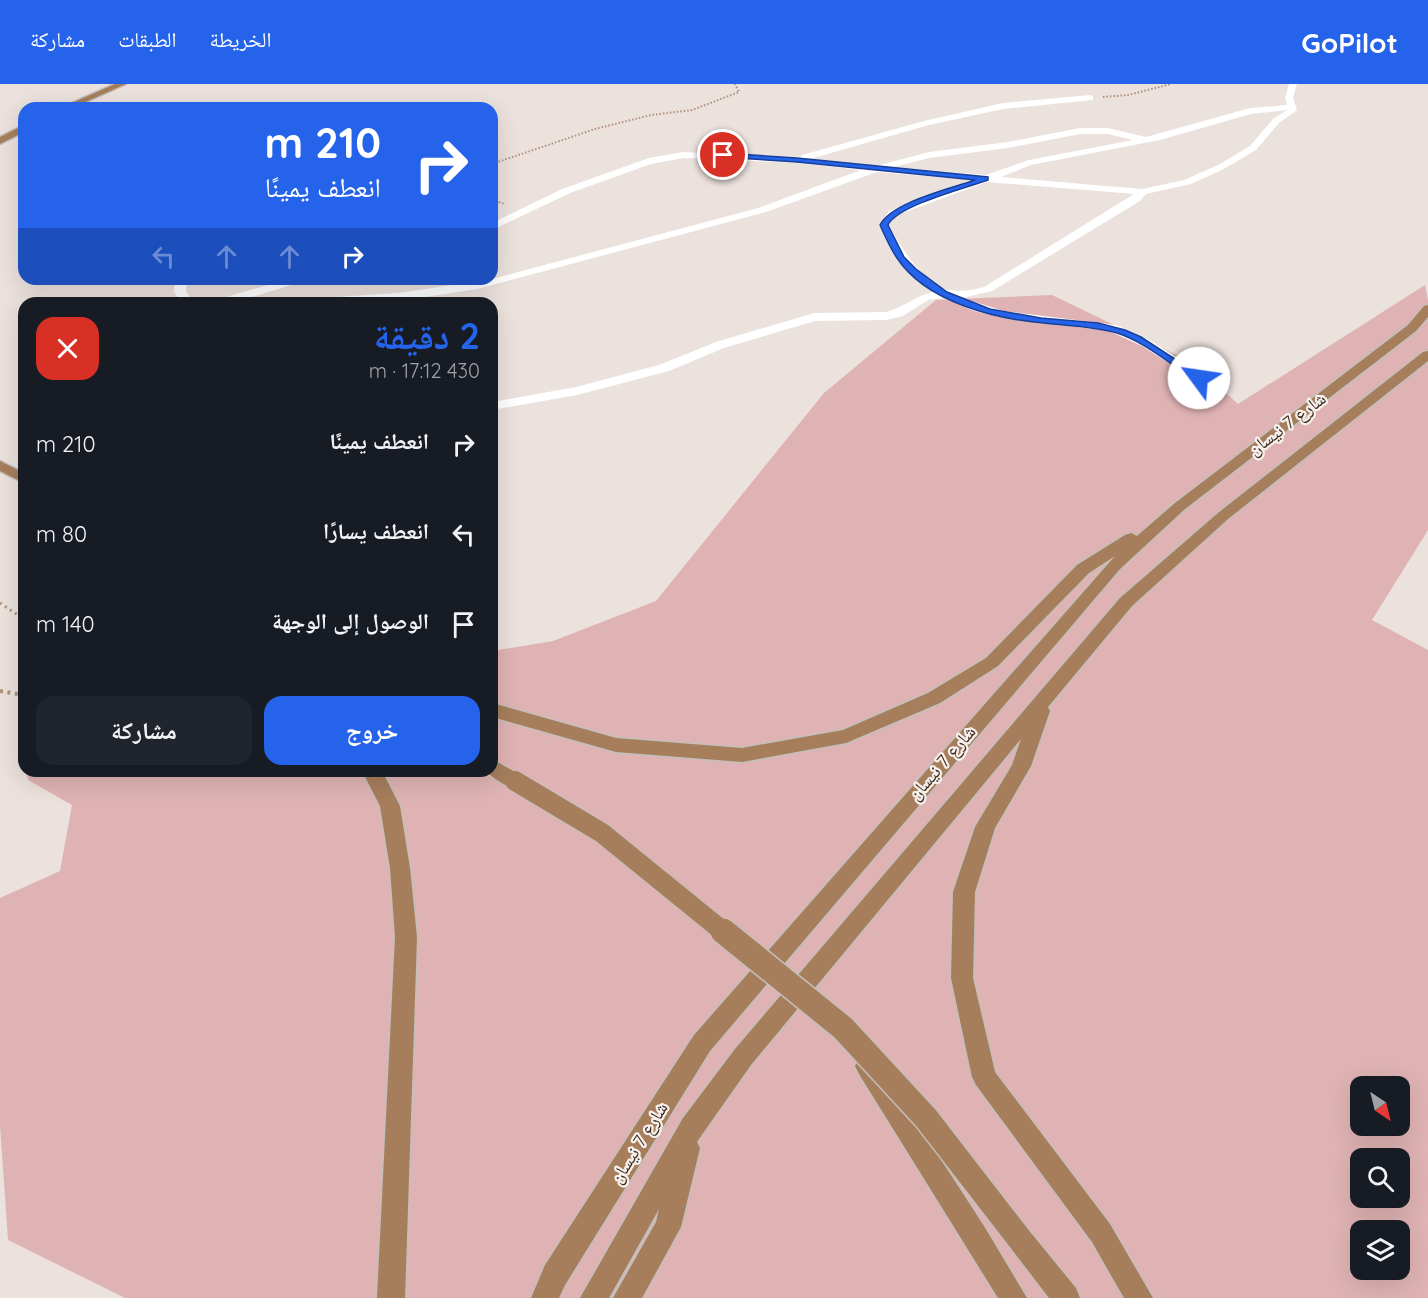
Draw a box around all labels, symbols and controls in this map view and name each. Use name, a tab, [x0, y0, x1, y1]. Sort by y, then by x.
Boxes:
text: GoPilot	[1301, 25, 1398, 60]
text: مشاركة	[30, 26, 85, 52]
text: الطبقات	[118, 26, 177, 52]
text: الخريطة	[210, 26, 271, 52]
text: 210 m	[264, 116, 381, 169]
icon: right	[402, 126, 480, 204]
pin	[697, 129, 748, 180]
icon: arrive	[706, 138, 739, 171]
text: انعطف يمينًا	[265, 170, 381, 204]
icon: left	[147, 240, 180, 273]
icon: ahead	[210, 240, 243, 273]
icon: ahead	[273, 240, 306, 273]
icon: right	[336, 240, 369, 273]
text: 2 دقيقة	[374, 313, 480, 358]
button: close	[36, 317, 99, 380]
position arrow	[1167, 346, 1231, 410]
text: 430 m · 17:12	[369, 358, 480, 383]
street label: شارع 7 نيسان	[1243, 387, 1330, 460]
text: انعطف يمينًا	[330, 427, 429, 455]
icon: right	[447, 428, 480, 461]
text: 210 m	[36, 430, 96, 458]
text: انعطف يسارًا	[323, 517, 429, 545]
icon: left	[447, 518, 480, 551]
text: 80 m	[36, 520, 87, 548]
text: الوصول إلى الوجهة	[272, 607, 429, 635]
icon: arrive	[447, 608, 480, 641]
text: 140 m	[36, 610, 95, 638]
button: مشاركة	[36, 696, 252, 765]
button: خروج	[264, 696, 480, 765]
street label: شارع 7 نيسان	[903, 720, 980, 805]
north arrow	[1350, 1076, 1410, 1136]
map controls	[1350, 1076, 1410, 1280]
street label: شارع 7 نيسان	[605, 1098, 673, 1188]
button: search	[1350, 1148, 1410, 1208]
button: layers	[1350, 1220, 1410, 1280]

